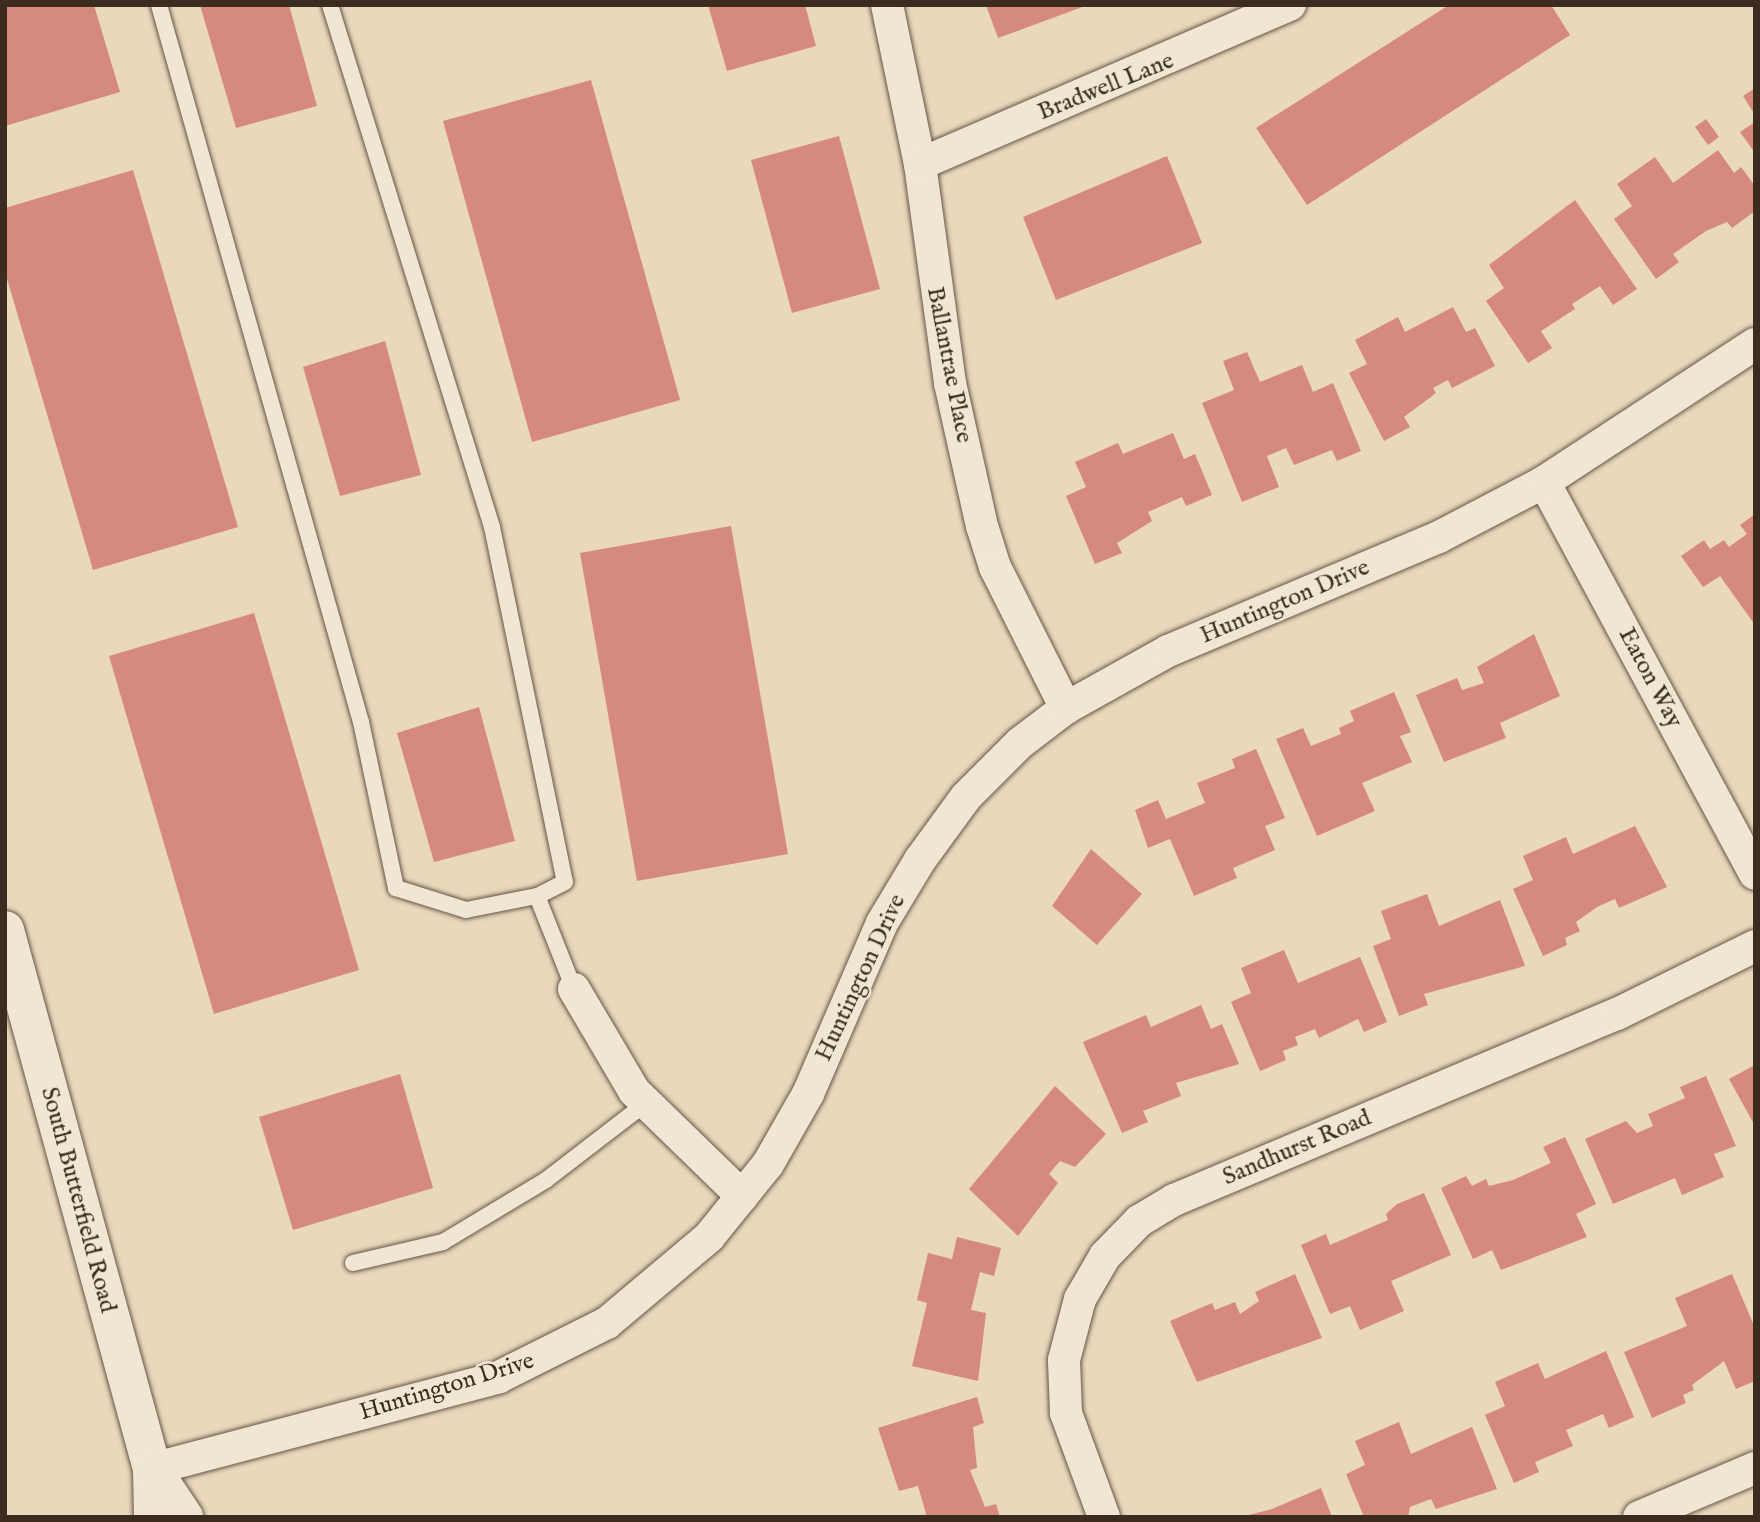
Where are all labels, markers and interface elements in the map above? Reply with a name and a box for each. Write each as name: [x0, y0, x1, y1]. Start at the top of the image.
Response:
street label: Bradwell Lane: [1034, 47, 1178, 127]
street label: Ballantrae Place: [920, 285, 978, 445]
street label: Huntington Drive: [1196, 553, 1374, 651]
street label: Eaton Way: [1612, 623, 1688, 733]
street label: Huntington Drive: [810, 890, 912, 1066]
street label: South Butterfield Road: [34, 1084, 122, 1316]
street label: Sandhurst Road: [1219, 1104, 1375, 1192]
street label: Huntington Drive: [356, 1347, 538, 1427]

